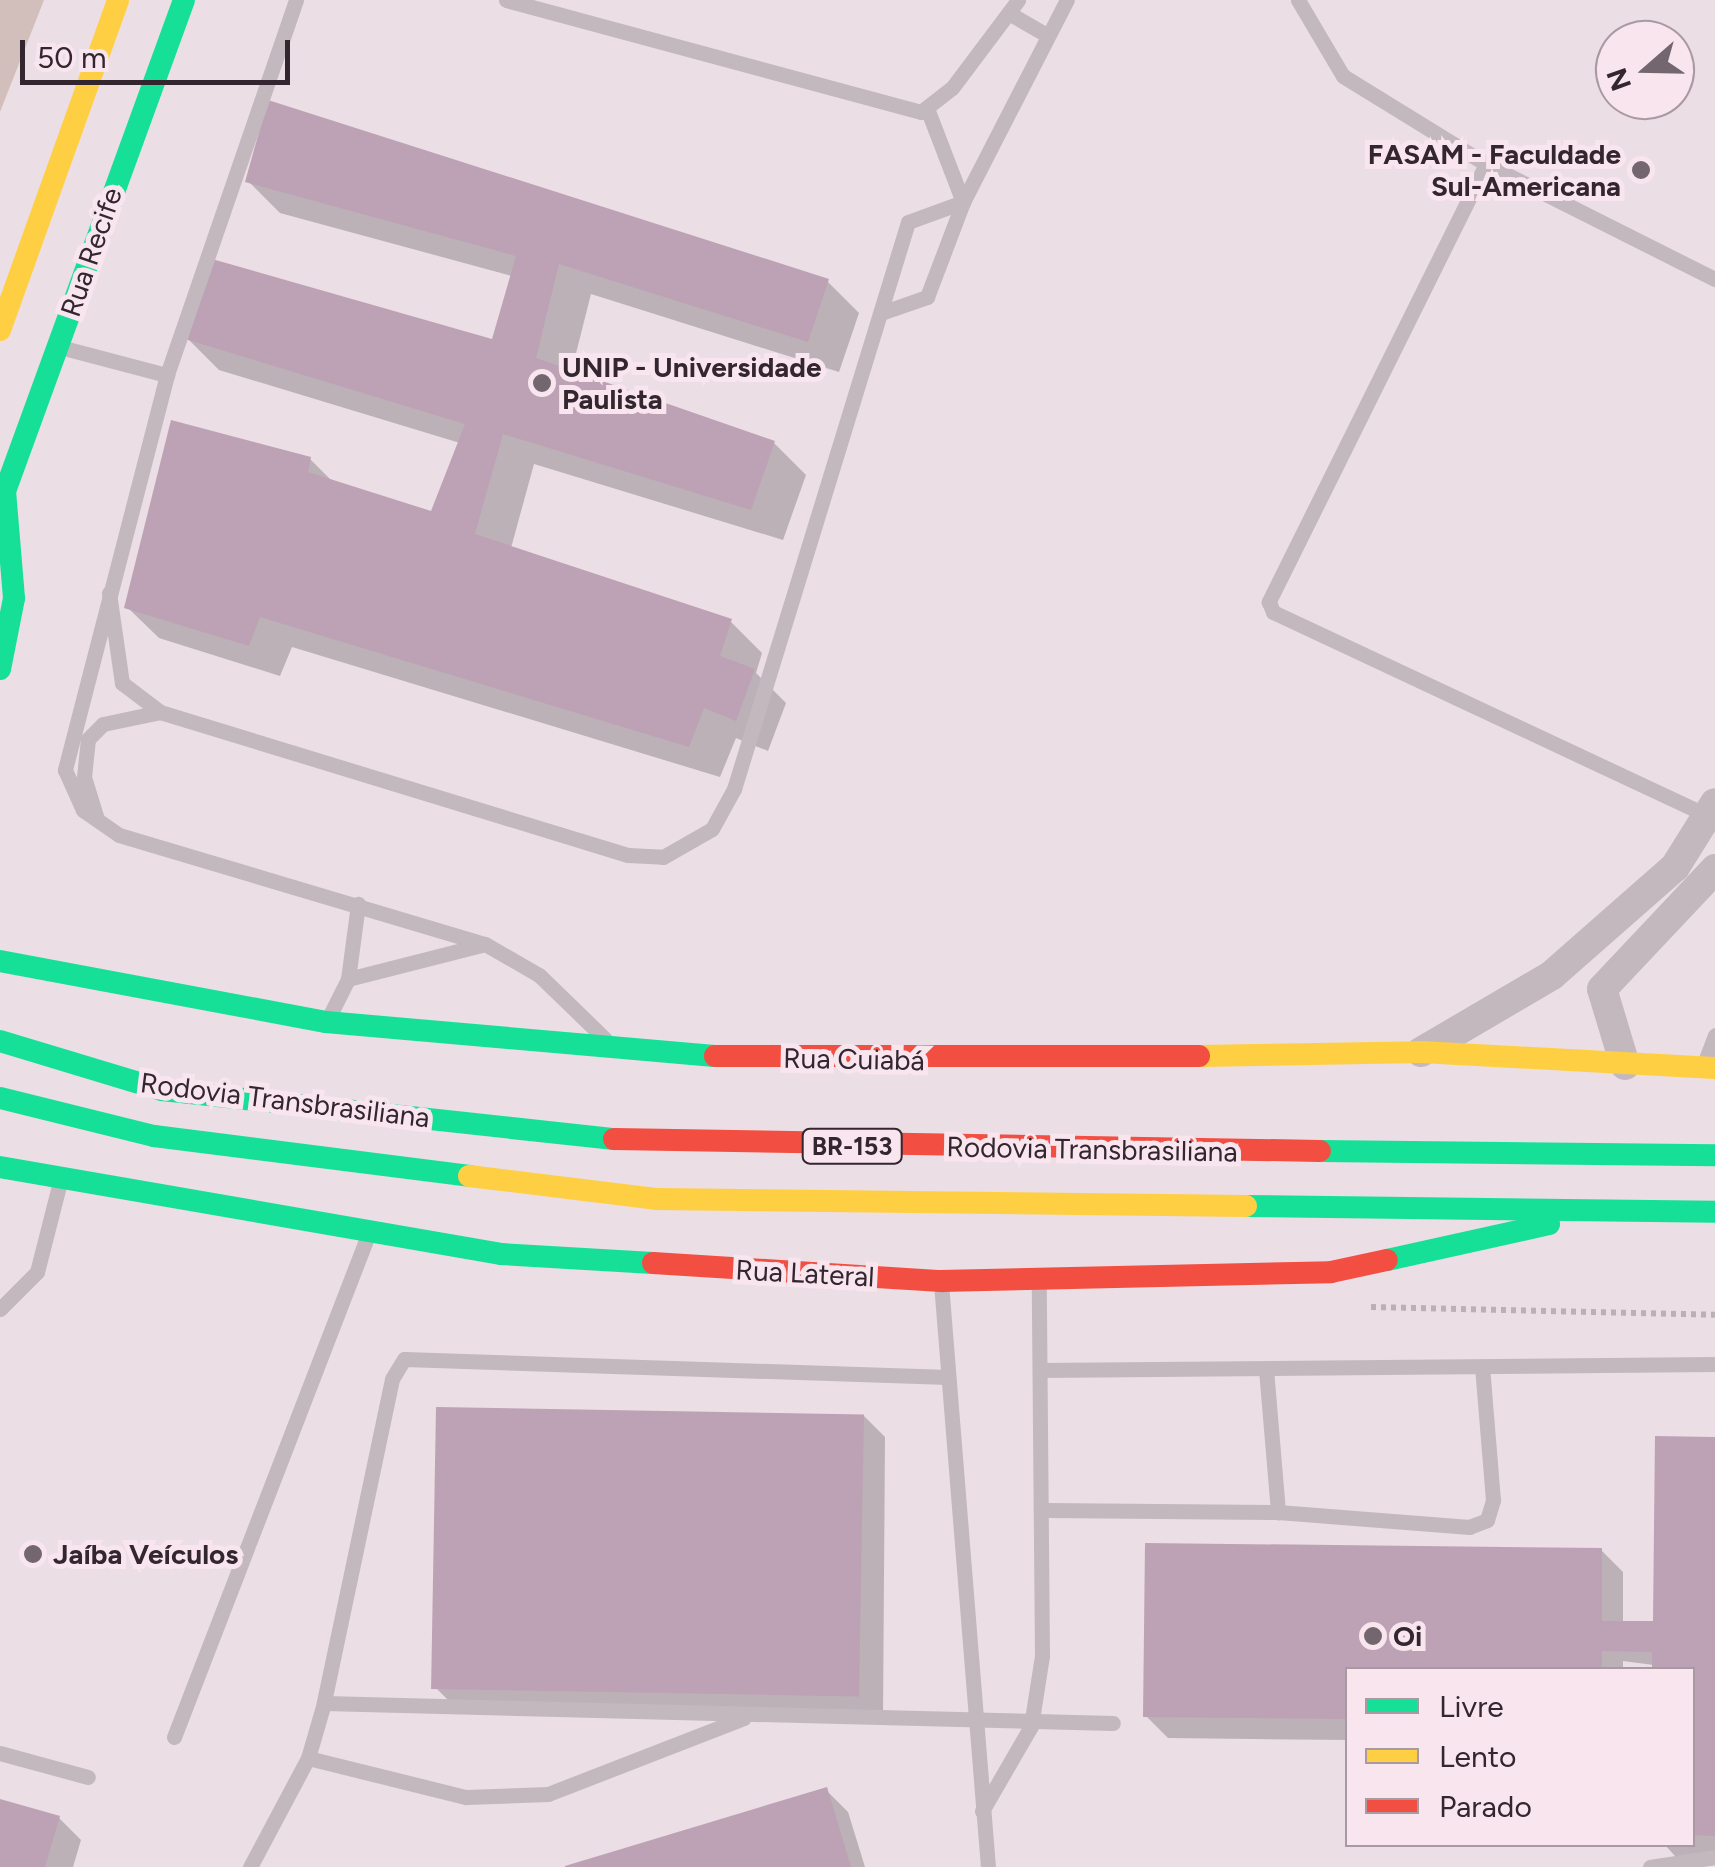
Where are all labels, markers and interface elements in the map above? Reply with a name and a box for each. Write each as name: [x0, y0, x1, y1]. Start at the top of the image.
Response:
scale bar: [25, 20, 295, 82]
north arrow: [1595, 20, 1695, 120]
text: 50 m: [37, 39, 106, 76]
text: N: [1599, 64, 1638, 96]
place label: FASAM - Faculdade Sul-Americana: [1368, 137, 1621, 203]
marker: FASAM - Faculdade Sul-Americana: [1630, 159, 1652, 181]
street label: Rua Recife: [53, 183, 129, 321]
place label: UNIP - Universidade Paulista: [562, 350, 821, 416]
marker: UNIP - Universidade Paulista: [531, 372, 553, 394]
street label: Rua Cuiabá: [783, 1041, 925, 1077]
street label: Rodovia Transbrasiliana: [138, 1066, 432, 1134]
road number: BR-153: [800, 1126, 904, 1166]
street label: Rodovia Transbrasiliana: [946, 1130, 1238, 1168]
street label: Rua Lateral: [735, 1253, 875, 1293]
place label: Jaíba Veículos: [53, 1537, 238, 1571]
marker: Jaíba Veículos: [22, 1543, 44, 1565]
place label: Oi: [1393, 1619, 1422, 1653]
marker: Oi: [1362, 1625, 1384, 1647]
legend: [1345, 1667, 1695, 1847]
text: Livre: [1439, 1688, 1504, 1725]
text: Lento: [1439, 1738, 1516, 1775]
text: Parado: [1439, 1788, 1532, 1825]

